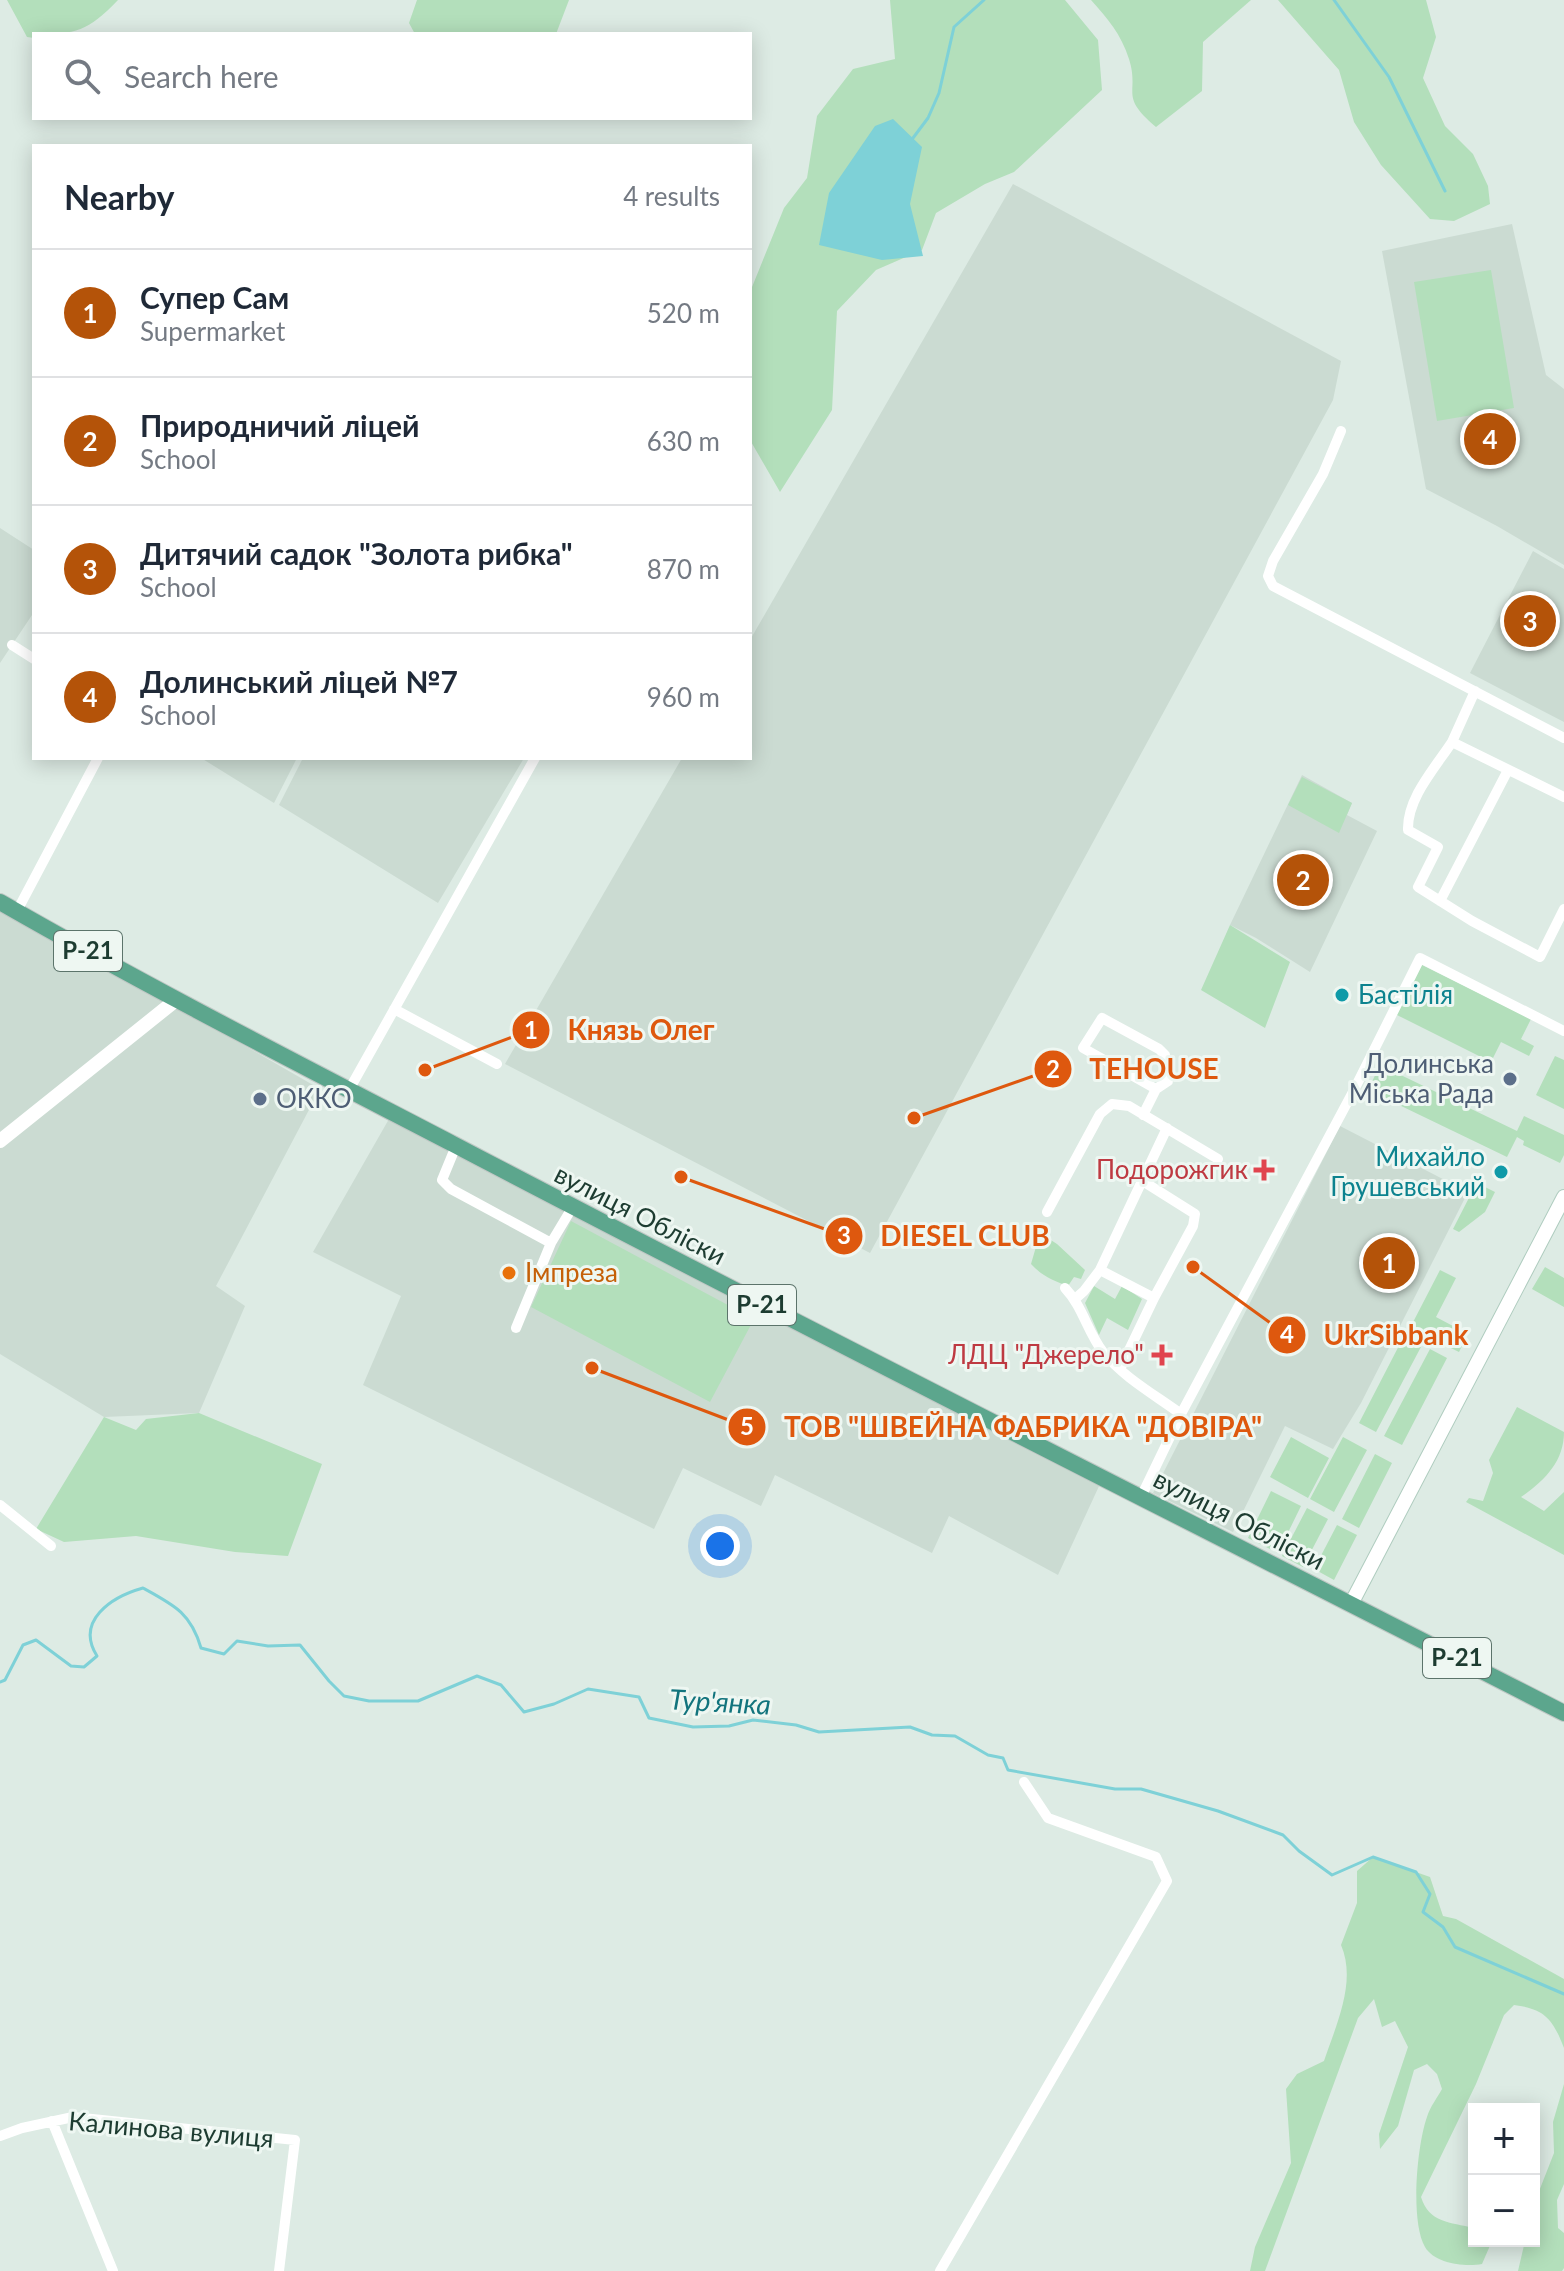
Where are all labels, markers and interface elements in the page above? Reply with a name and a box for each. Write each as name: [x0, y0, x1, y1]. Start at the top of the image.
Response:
search box: [32, 32, 752, 120]
icon: search: [60, 54, 104, 98]
text: Search here: [124, 58, 279, 94]
text: Nearby: [64, 176, 175, 217]
text: 4 results: [623, 180, 720, 212]
text: Супер Сам: [140, 279, 289, 315]
text: 1: [82, 297, 98, 329]
text: 520 m: [647, 297, 720, 329]
text: Supermarket: [140, 315, 285, 347]
text: Природничий ліцей: [140, 407, 420, 443]
pin: 4: [1464, 409, 1516, 469]
text: 2: [82, 425, 98, 457]
text: 630 m: [647, 425, 720, 457]
text: School: [140, 443, 217, 475]
text: Дитячий садок "Золота рибка": [140, 535, 573, 571]
text: 3: [82, 553, 98, 585]
text: 870 m: [647, 553, 720, 585]
text: School: [140, 571, 217, 603]
pin: 3: [1504, 591, 1556, 651]
text: Долинський ліцей №7: [140, 663, 458, 699]
text: 4: [82, 681, 98, 713]
text: 960 m: [647, 681, 720, 713]
text: School: [140, 699, 217, 731]
pin: 2: [1277, 850, 1329, 910]
road number: Р-21: [54, 931, 122, 971]
place label: Бастілія: [1358, 978, 1453, 1010]
marker: Бастілія: [1333, 986, 1351, 1004]
callout: Князь Олег: [511, 1004, 730, 1056]
text: Князь Олег: [567, 1012, 715, 1046]
text: 1: [524, 1015, 538, 1044]
callout: TEHOUSE: [1033, 1043, 1234, 1095]
place label: Долинська Міська Рада: [1349, 1047, 1494, 1109]
text: TEHOUSE: [1089, 1051, 1219, 1085]
text: 2: [1046, 1054, 1060, 1083]
marker: Долинська Міська Рада: [1501, 1070, 1519, 1088]
place label: ОККО: [276, 1082, 352, 1114]
marker: ОККО: [251, 1090, 269, 1108]
place label: Михайло Грушевський: [1330, 1140, 1485, 1202]
place label: Подорожгик: [1096, 1153, 1249, 1185]
street label: вулиця Обліски: [549, 1157, 731, 1271]
marker: Подорожгик: [1255, 1161, 1273, 1179]
marker: Михайло Грушевський: [1492, 1163, 1510, 1181]
callout: DIESEL CLUB: [824, 1210, 1066, 1262]
text: DIESEL CLUB: [880, 1218, 1050, 1252]
text: 3: [837, 1220, 851, 1249]
pin: 1: [1363, 1233, 1415, 1293]
place label: Імпреза: [525, 1256, 618, 1288]
marker: Імпреза: [500, 1264, 518, 1282]
road number: Р-21: [728, 1285, 796, 1325]
callout: UkrSibbank: [1267, 1309, 1484, 1361]
text: UkrSibbank: [1323, 1317, 1469, 1351]
text: 4: [1280, 1319, 1294, 1348]
place label: ЛДЦ "Джерело": [947, 1338, 1144, 1370]
marker: ЛДЦ "Джерело": [1151, 1344, 1173, 1366]
callout: ТОВ "ШВЕЙНА ФАБРИКА "ДОВІРА": [727, 1401, 1278, 1453]
text: ТОВ "ШВЕЙНА ФАБРИКА "ДОВІРА": [784, 1409, 1262, 1443]
text: 5: [740, 1411, 754, 1440]
street label: вулиця Обліски: [1148, 1462, 1330, 1576]
your location: [700, 1526, 740, 1566]
road number: Р-21: [1423, 1638, 1491, 1678]
water label: Тур'янка: [668, 1681, 772, 1721]
map controls: [1468, 2103, 1540, 2247]
button: +: [1468, 2103, 1540, 2175]
street label: Калинова вулиця: [67, 2104, 275, 2154]
button: −: [1468, 2175, 1540, 2247]

